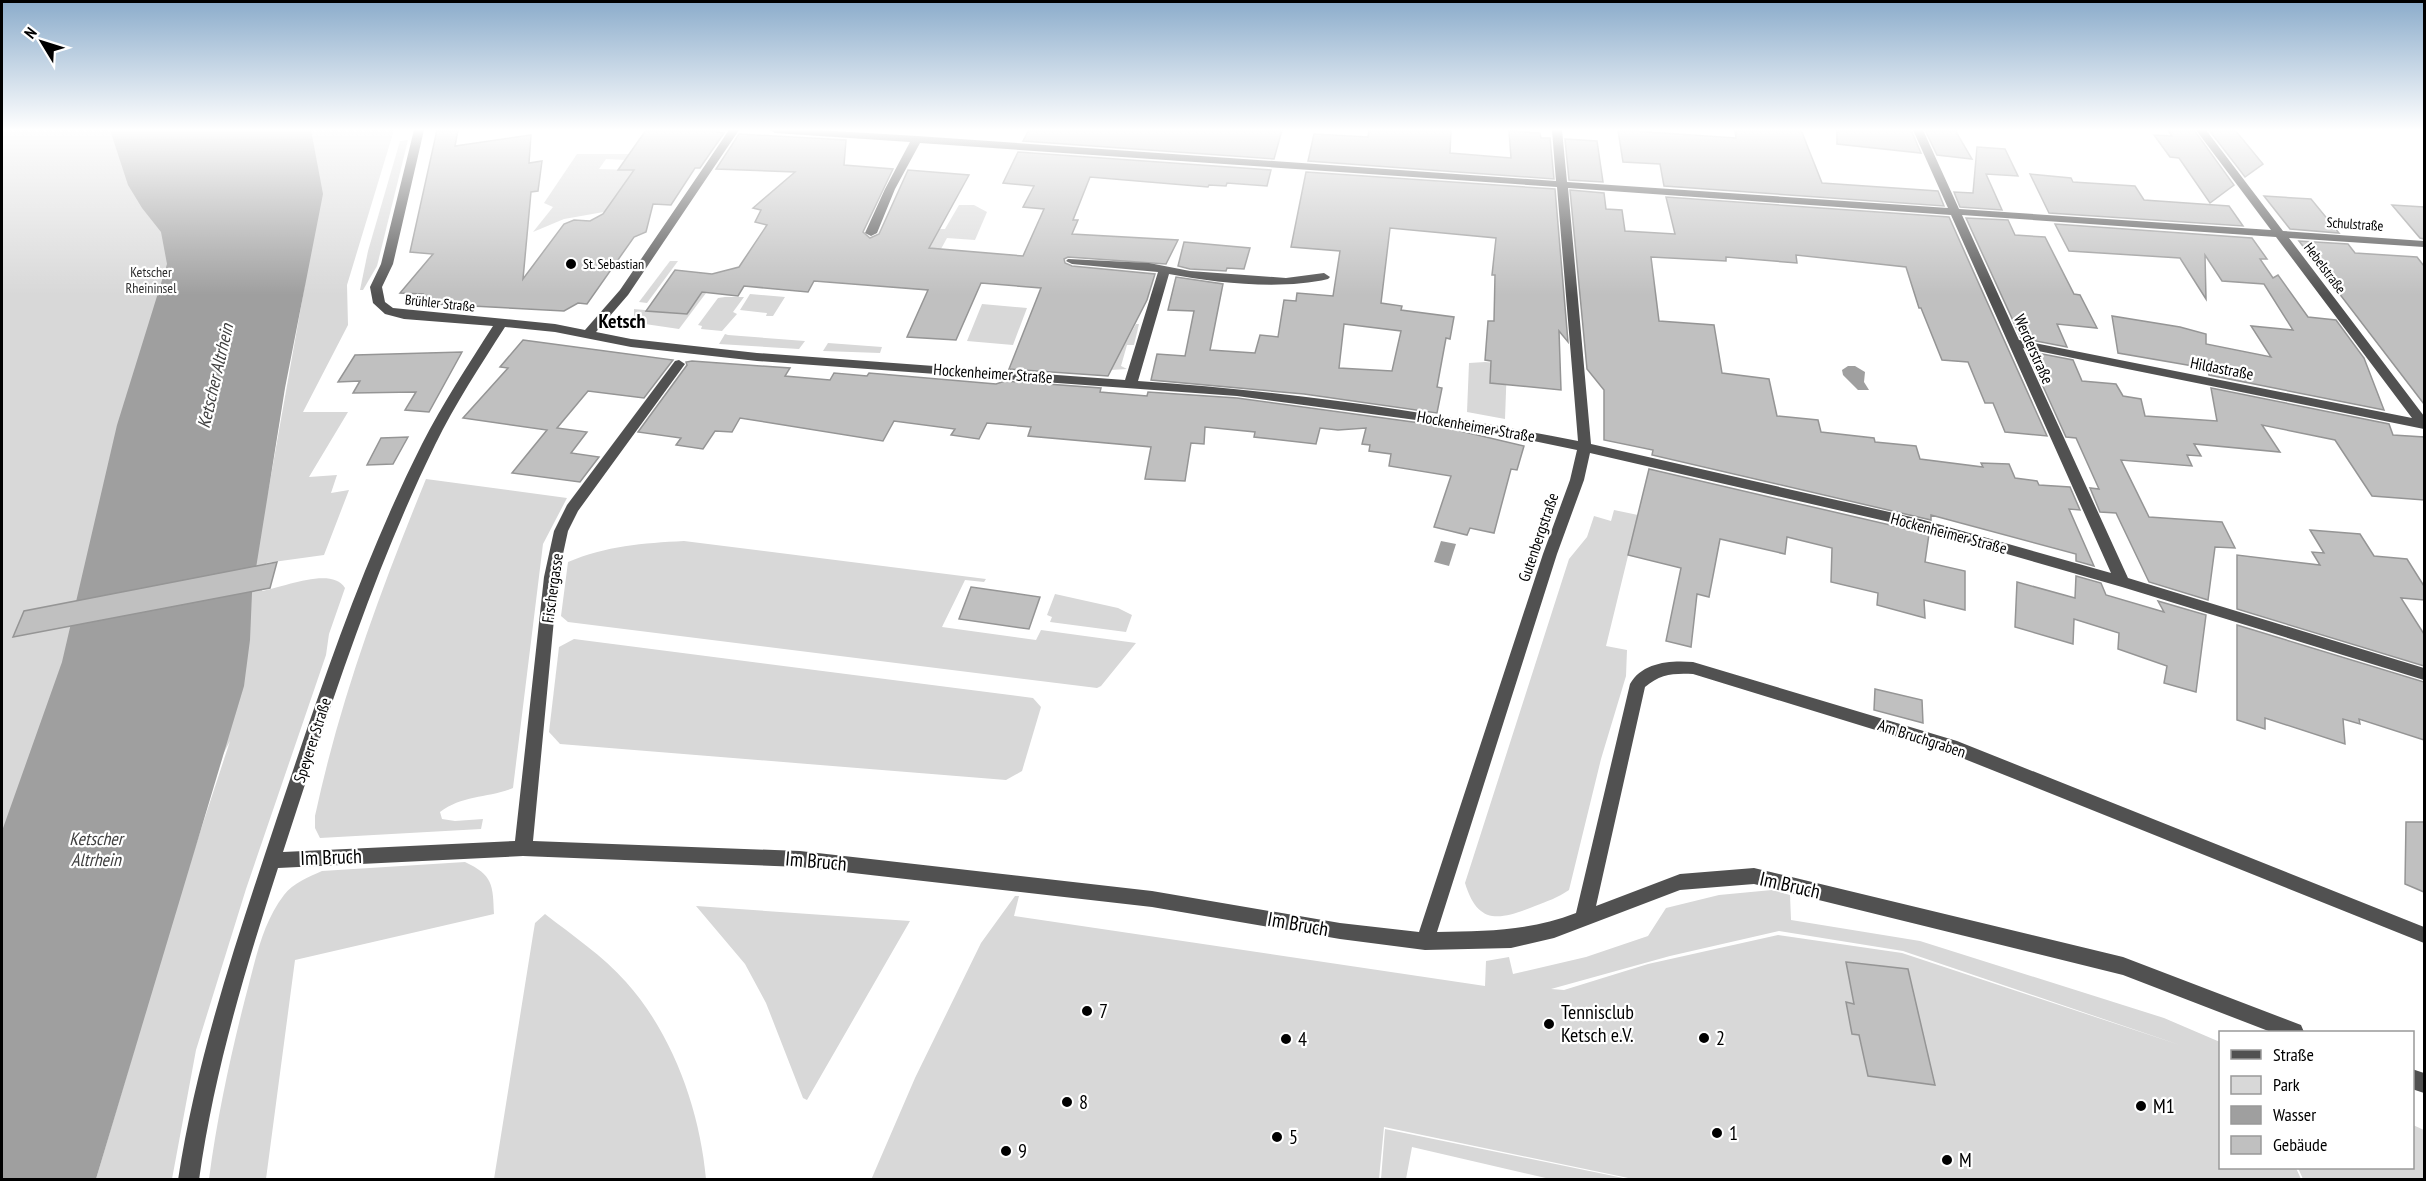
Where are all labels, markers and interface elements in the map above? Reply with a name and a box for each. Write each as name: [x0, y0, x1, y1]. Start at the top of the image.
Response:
north arrow: [12, 12, 72, 72]
text: N: [20, 23, 41, 42]
street label: Schulstraße: [2326, 213, 2384, 235]
street label: Hebelstraße: [2300, 239, 2350, 297]
place label: St. Sebastian: [583, 255, 644, 273]
marker: St. Sebastian: [564, 257, 578, 271]
park label: Ketscher Rheininsel: [126, 263, 177, 297]
street label: Brühler Straße: [404, 290, 476, 316]
district label: Ketsch: [599, 308, 645, 334]
street label: Werderstraße: [2010, 311, 2058, 387]
water label: Ketscher Altrhein: [192, 321, 238, 430]
street label: Hildastraße: [2189, 352, 2255, 384]
street label: Hockenheimer Straße: [933, 359, 1053, 387]
street label: Hockenheimer Straße: [1416, 406, 1536, 446]
street label: Gutenbergstraße: [1513, 490, 1563, 584]
street label: Hockenheimer Straße: [1889, 508, 2009, 558]
street label: Fischergasse: [537, 552, 567, 624]
street label: Speyerer Straße: [289, 695, 335, 785]
street label: Am Bruchgraben: [1876, 714, 1968, 762]
water label: Ketscher Altrhein: [69, 827, 126, 871]
street label: Im Bruch: [300, 843, 362, 871]
street label: Im Bruch: [784, 845, 848, 877]
street label: Im Bruch: [1757, 865, 1823, 905]
street label: Im Bruch: [1265, 906, 1331, 942]
place label: 7: [1099, 998, 1108, 1024]
place label: Tennisclub Ketsch e.V.: [1561, 999, 1634, 1048]
marker: 7: [1080, 1004, 1094, 1018]
marker: Tennisclub Ketsch e.V.: [1542, 1017, 1556, 1031]
place label: 2: [1716, 1025, 1725, 1051]
place label: 4: [1298, 1026, 1307, 1052]
marker: 2: [1697, 1031, 1711, 1045]
legend: [2219, 1031, 2414, 1169]
marker: 4: [1279, 1032, 1293, 1046]
text: Straße: [2273, 1043, 2314, 1066]
text: Park: [2273, 1073, 2300, 1096]
place label: 8: [1079, 1089, 1088, 1115]
place label: M1: [2153, 1093, 2175, 1119]
marker: 8: [1060, 1095, 1074, 1109]
marker: M1: [2134, 1099, 2148, 1113]
text: Wasser: [2273, 1103, 2316, 1126]
place label: 1: [1729, 1120, 1738, 1146]
place label: 5: [1289, 1124, 1298, 1150]
marker: 1: [1710, 1126, 1724, 1140]
marker: 5: [1270, 1130, 1284, 1144]
text: Gebäude: [2273, 1133, 2327, 1156]
place label: 9: [1018, 1138, 1027, 1164]
marker: 9: [999, 1144, 1013, 1158]
place label: M: [1959, 1147, 1972, 1173]
marker: M: [1940, 1153, 1954, 1167]

